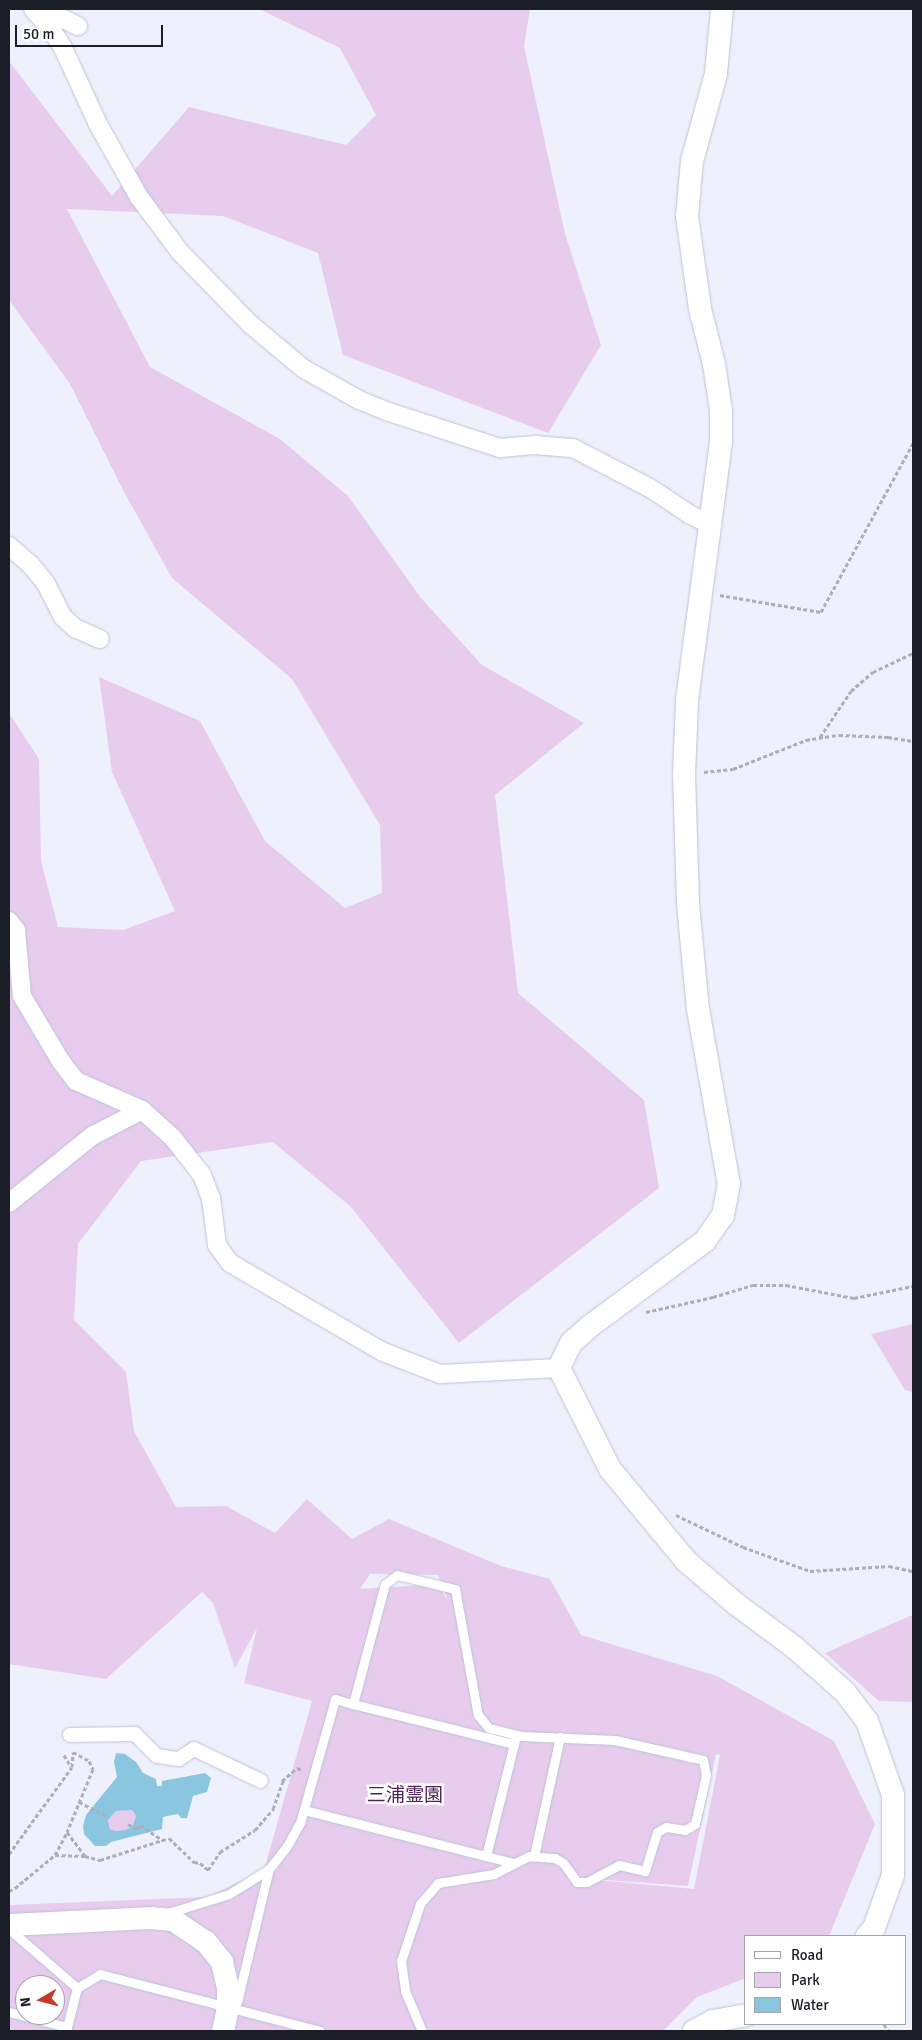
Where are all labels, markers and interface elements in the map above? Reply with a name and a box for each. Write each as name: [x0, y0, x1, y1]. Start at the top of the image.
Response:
scale bar: [18, 15, 165, 47]
text: 50 m: [23, 25, 54, 43]
park label: 三浦霊園: [367, 1785, 443, 1807]
legend: [744, 1935, 907, 2025]
text: Road: [791, 1946, 823, 1964]
text: Park: [791, 1971, 820, 1989]
north arrow: [15, 1975, 65, 2025]
text: N: [17, 1996, 35, 2008]
text: Water: [791, 1996, 829, 2014]

